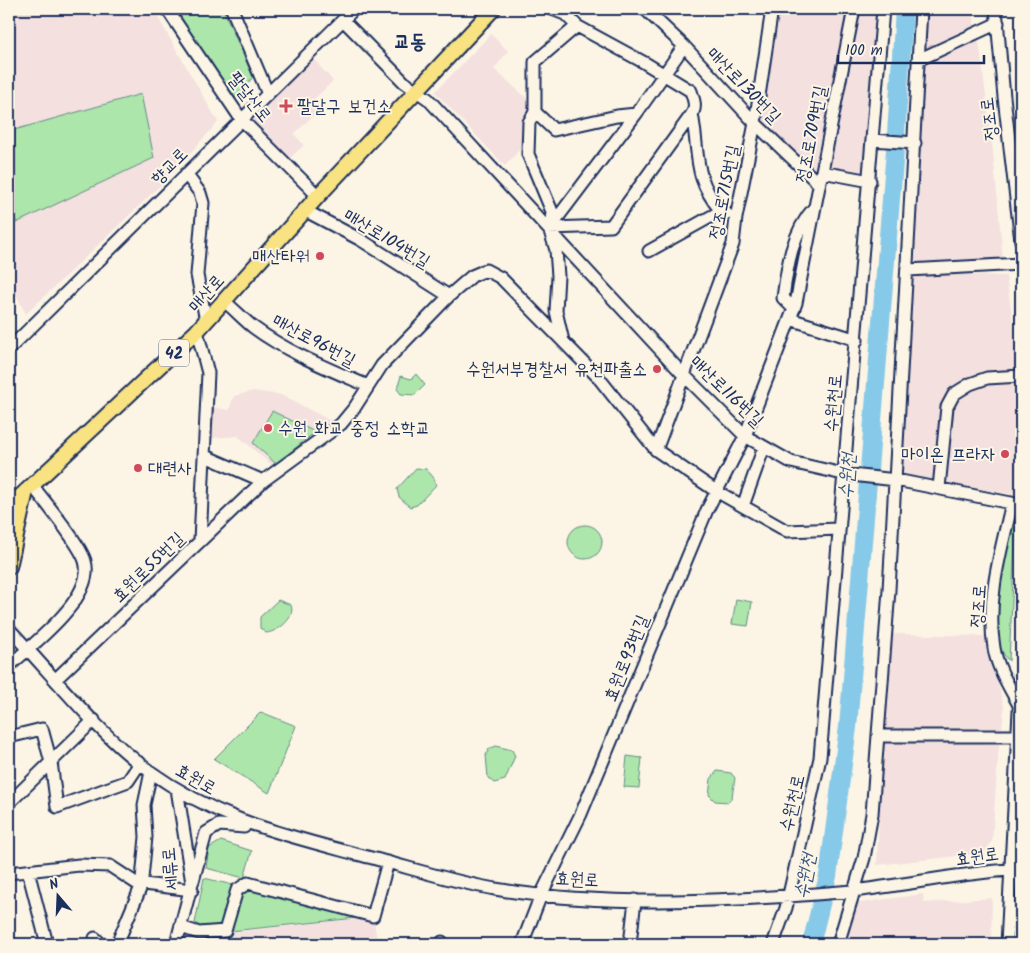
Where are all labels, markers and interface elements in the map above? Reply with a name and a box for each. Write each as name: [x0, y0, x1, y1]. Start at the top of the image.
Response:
district label: 교동: [394, 27, 426, 59]
scale bar: [838, 32, 984, 64]
text: 100 m: [845, 39, 883, 63]
street label: 매산로130번길: [699, 41, 788, 131]
street label: 팔달산로: [220, 66, 278, 130]
street label: 정조로709번길: [789, 83, 836, 185]
place label: 팔달구 보건소: [297, 93, 391, 122]
street label: 정조로: [973, 95, 1008, 142]
marker: 팔달구 보건소: [279, 99, 293, 113]
street label: 향교로: [144, 141, 196, 193]
street label: 정조로715번길: [702, 142, 749, 242]
street label: 매산로104번길: [337, 202, 436, 277]
place label: 매산타워: [252, 243, 310, 272]
marker: 매산타워: [314, 250, 326, 262]
street label: 매산로: [182, 268, 232, 320]
street label: 매산로96번길: [266, 307, 361, 376]
road number: 42: [159, 339, 189, 366]
street label: 매산로116번길: [682, 349, 770, 435]
place label: 수원서부경찰서 유천파출소: [466, 356, 647, 385]
marker: 수원서부경찰서 유천파출소: [651, 363, 663, 375]
street label: 수원천로: [818, 373, 851, 433]
place label: 수원 화교 중정 소학교: [278, 415, 430, 444]
marker: 수원 화교 중정 소학교: [262, 422, 274, 434]
place label: 마이온 프라자: [901, 441, 996, 470]
marker: 마이온 프라자: [999, 448, 1011, 460]
water label: 수원천: [831, 451, 865, 500]
place label: 대련사: [148, 455, 192, 484]
marker: 대련사: [132, 462, 144, 474]
street label: 효원로55번길: [106, 525, 192, 610]
street label: 정조로: [964, 583, 995, 629]
street label: 효원로93번길: [597, 610, 658, 706]
street label: 효원로: [169, 757, 221, 804]
street label: 수원천로: [773, 772, 814, 835]
street label: 효원로: [954, 840, 1001, 875]
street label: 세류로: [155, 846, 188, 892]
water label: 수원천: [787, 849, 825, 902]
street label: 효원로: [554, 865, 599, 896]
north arrow: [32, 870, 82, 920]
text: N: [46, 873, 62, 896]

